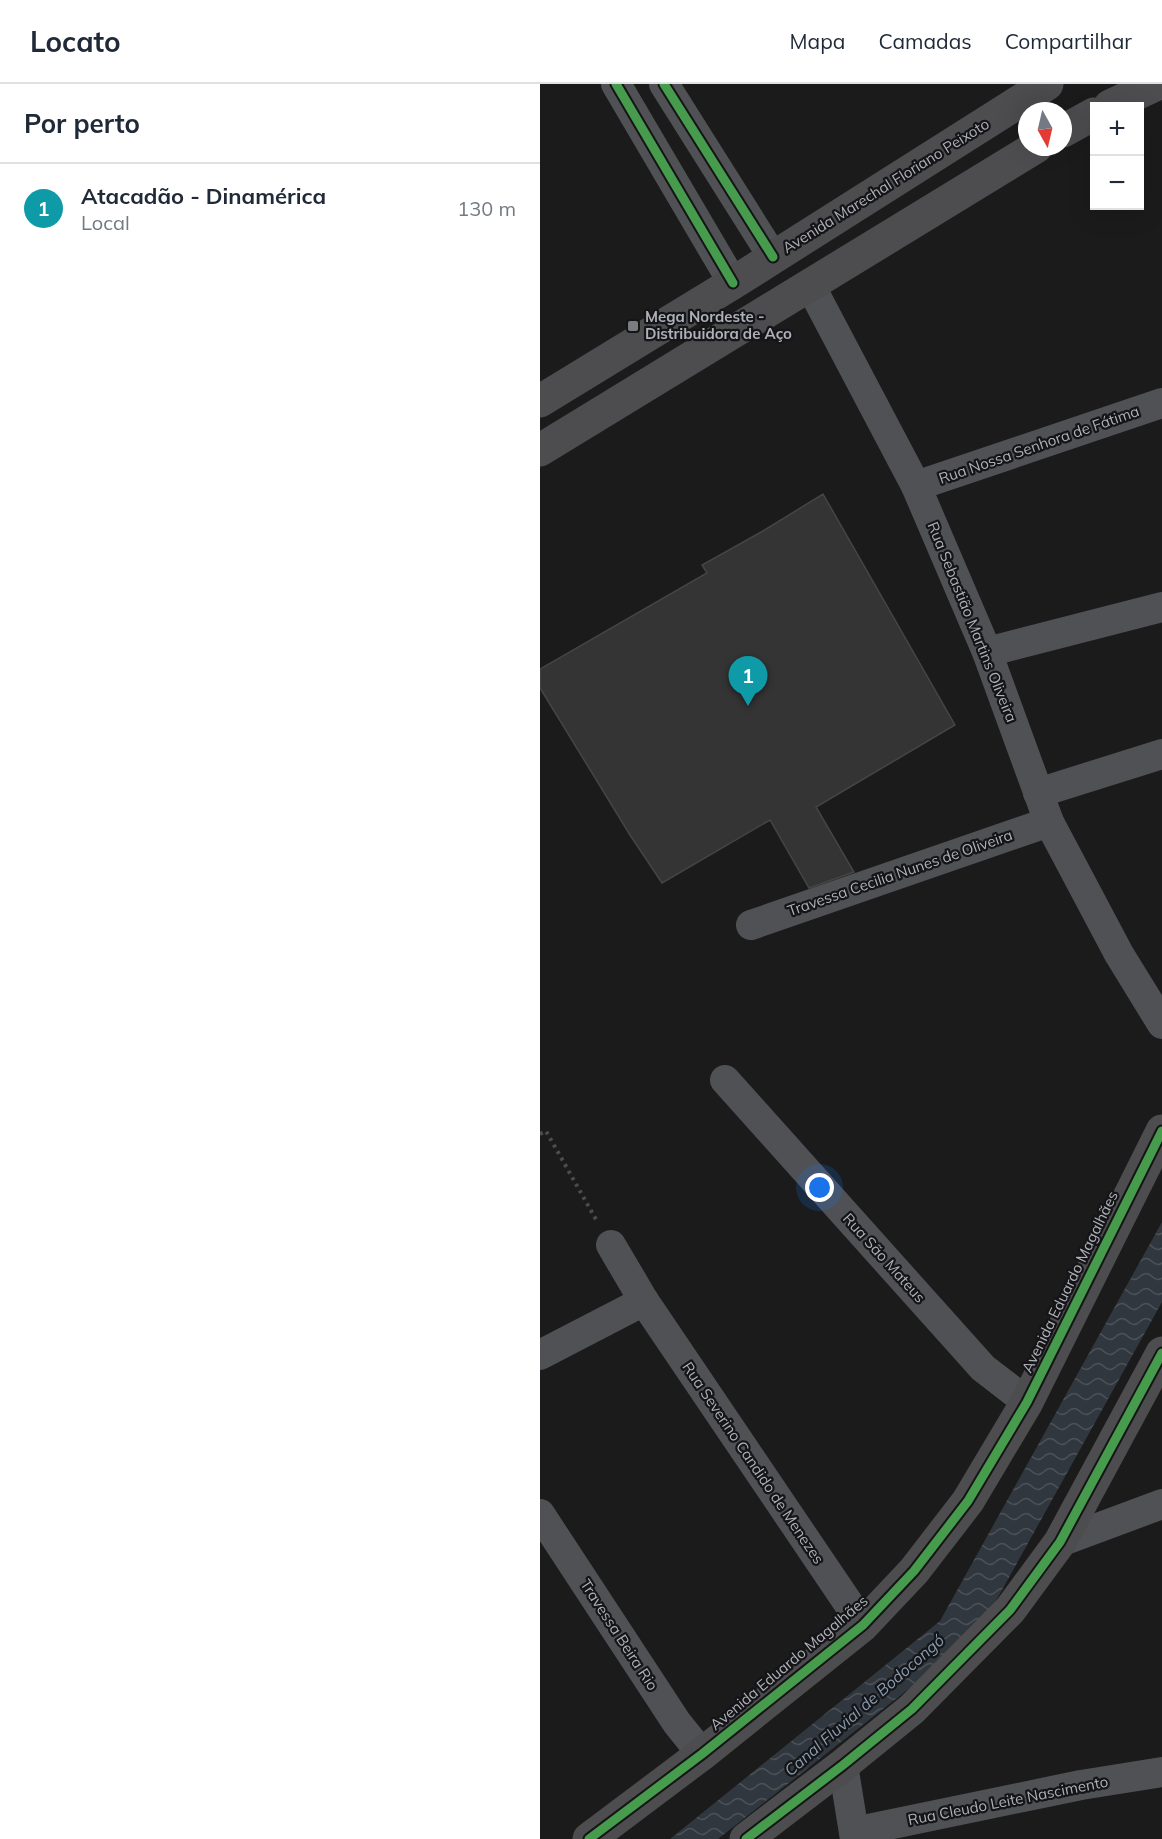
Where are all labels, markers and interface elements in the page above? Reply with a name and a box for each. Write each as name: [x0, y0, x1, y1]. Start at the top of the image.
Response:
text: Locato: [30, 24, 121, 59]
text: Mapa: [790, 28, 845, 54]
text: Camadas: [878, 28, 972, 54]
text: Compartilhar: [1005, 28, 1132, 54]
north arrow: [1018, 102, 1072, 156]
map controls: [1090, 102, 1144, 210]
button: +: [1090, 102, 1144, 156]
text: Por perto: [24, 107, 140, 140]
street label: Avenida Marechal Floriano Peixoto: [779, 114, 993, 257]
button: −: [1090, 156, 1144, 210]
text: Atacadão - Dinamérica: [81, 182, 326, 210]
text: 1: [38, 196, 50, 221]
text: 130 m: [457, 196, 516, 221]
text: Local: [81, 210, 130, 235]
place label: Mega Nordeste - Distribuidora de Aço: [645, 307, 792, 343]
marker: Mega Nordeste - Distribuidora de Aço: [626, 319, 640, 333]
street label: Rua Nossa Senhora de Fátima: [936, 401, 1142, 488]
street label: Rua Sebastião Martins Oliveira: [923, 519, 1021, 725]
pin: 1: [728, 656, 768, 706]
street label: Travessa Cecilia Nunes de Oliveira: [785, 825, 1015, 920]
your location: [805, 1173, 834, 1202]
street label: Avenida Eduardo Magalhães: [1017, 1188, 1122, 1376]
street label: Rua São Mateus: [839, 1209, 930, 1306]
street label: Rua Severino Candido de Menezes: [678, 1358, 828, 1567]
street label: Travessa Beira Rio: [576, 1576, 662, 1694]
street label: Avenida Eduardo Magalhães: [706, 1591, 871, 1734]
water label: Canal Fluvial de Bodocongó: [780, 1630, 948, 1780]
street label: Rua Cleudo Leite Nascimento: [906, 1772, 1110, 1829]

